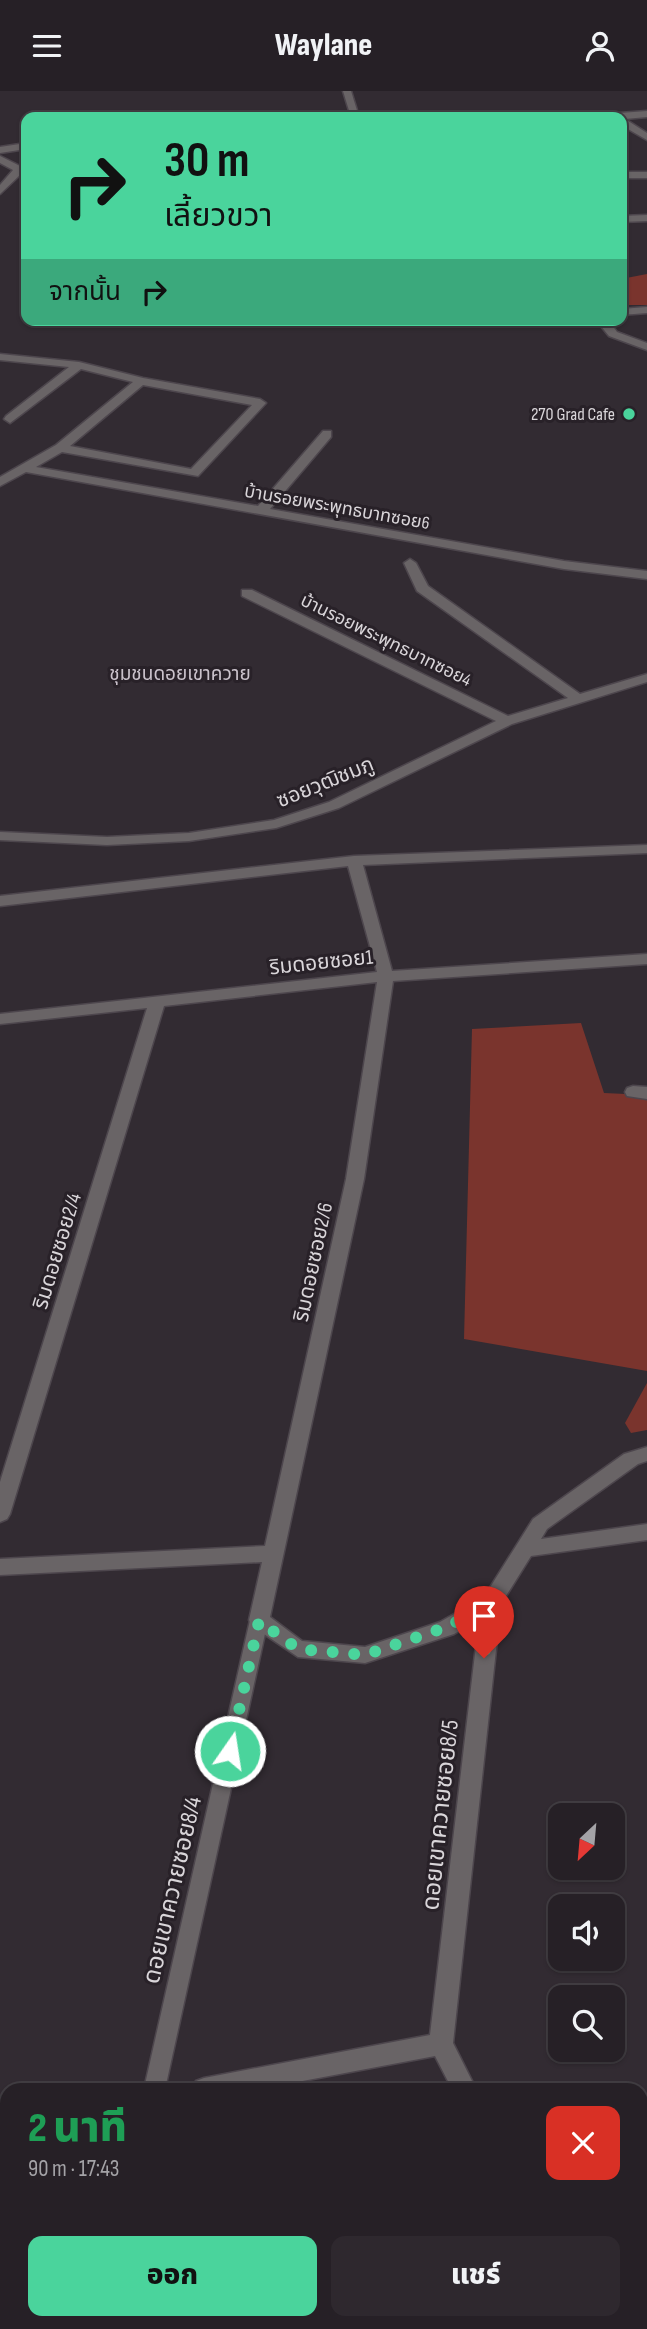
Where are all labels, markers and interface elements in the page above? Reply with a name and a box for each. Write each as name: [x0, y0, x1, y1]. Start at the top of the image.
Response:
text: Waylane: [275, 26, 372, 65]
icon: menu: [28, 27, 66, 65]
icon: person: [581, 27, 619, 65]
text: 30 m: [164, 132, 249, 191]
icon: right: [49, 140, 140, 231]
text: เลี้ยวขวา: [164, 197, 272, 236]
icon: right: [135, 273, 173, 311]
text: จากนั้น: [49, 277, 121, 308]
place label: 270 Grad Cafe: [531, 404, 615, 425]
marker: 270 Grad Cafe: [621, 406, 637, 422]
street label: บ้านรอยพระพุทธบาทซอย6: [243, 481, 431, 534]
street label: บ้านรอยพระพุทธบาทซอย4: [297, 590, 475, 691]
district label: ชุมชนดอยเขาควาย: [109, 663, 251, 686]
street label: ซอยวุฒิชมภู: [273, 752, 377, 813]
street label: ริมดอยซอย1: [268, 945, 375, 980]
street label: ริมดอยซอย2/4: [28, 1190, 87, 1312]
street label: ริมดอยซอย2/6: [289, 1200, 338, 1324]
pin: [454, 1586, 514, 1658]
icon: arrive: [465, 1597, 503, 1635]
position arrow: [193, 1714, 267, 1788]
street label: ดอยเขาควายซอย8/5: [416, 1718, 465, 1912]
street label: ดอยเขาควายซอย8/4: [137, 1794, 208, 1986]
north arrow: [548, 1803, 625, 1879]
map controls: [548, 1803, 625, 2062]
button: sound: [548, 1894, 625, 1971]
button: search: [548, 1985, 625, 2062]
text: 2 นาที: [28, 2103, 127, 2154]
button: close: [546, 2106, 620, 2180]
text: 90 m · 17:43: [28, 2155, 120, 2183]
button: ออก: [28, 2236, 317, 2316]
button: แชร์: [331, 2236, 620, 2316]

